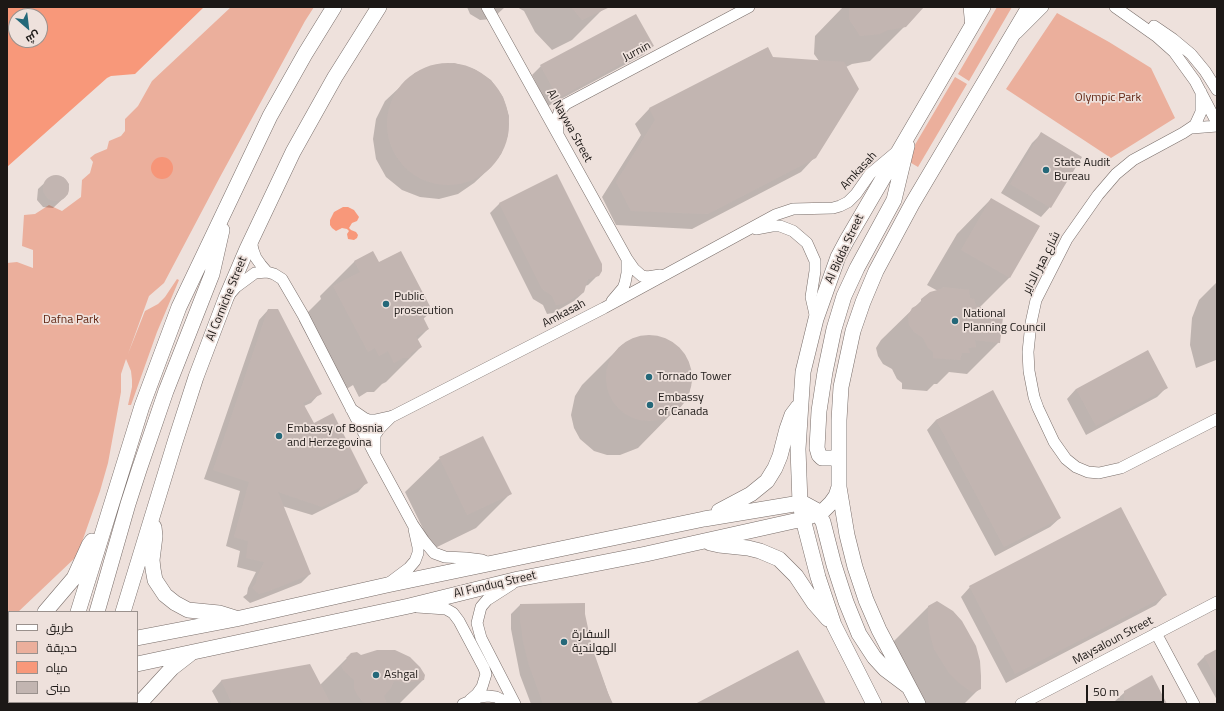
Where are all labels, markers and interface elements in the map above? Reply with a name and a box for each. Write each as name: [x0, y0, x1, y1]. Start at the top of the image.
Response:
north arrow: [8, 8, 48, 48]
text: ش: [23, 27, 43, 48]
street label: Jurnin: [621, 39, 653, 65]
street label: Al Naywa Street: [543, 87, 595, 165]
park label: Olympic Park: [1075, 91, 1141, 105]
street label: Amkasah: [838, 149, 880, 193]
place label: State Audit Bureau: [1054, 156, 1110, 184]
marker: State Audit Bureau: [1041, 165, 1051, 175]
street label: Al Bidda Street: [823, 212, 867, 286]
street label: شارع هير الداير: [1020, 229, 1064, 297]
street label: Al Corniche Street: [203, 255, 251, 343]
place label: Public prosecution: [394, 290, 454, 318]
street label: Amkasah: [540, 297, 588, 331]
marker: Public prosecution: [381, 299, 391, 309]
place label: National Planning Council: [963, 307, 1046, 335]
park label: Dafna Park: [43, 313, 99, 327]
marker: National Planning Council: [950, 316, 960, 326]
place label: Tornado Tower: [657, 370, 731, 384]
marker: Tornado Tower: [644, 372, 654, 382]
place label: Embassy of Canada: [658, 391, 708, 419]
marker: Embassy of Canada: [645, 400, 655, 410]
place label: Embassy of Bosnia and Herzegovina: [287, 422, 383, 450]
marker: Embassy of Bosnia and Herzegovina: [274, 431, 284, 441]
street label: Al Funduq Street: [452, 569, 538, 601]
legend: [8, 611, 138, 703]
street label: Maysaloun Street: [1070, 614, 1156, 668]
text: طريق: [46, 618, 73, 637]
place label: السفارة الهولندية: [572, 628, 617, 656]
marker: السفارة الهولندية: [559, 637, 569, 647]
text: حديقة: [46, 638, 77, 657]
text: مياه: [46, 658, 68, 677]
place label: Ashgal: [384, 668, 418, 682]
marker: Ashgal: [371, 670, 381, 680]
scale bar: [1088, 677, 1166, 703]
text: مبنى: [46, 678, 71, 697]
text: 50 m: [1093, 682, 1119, 701]

